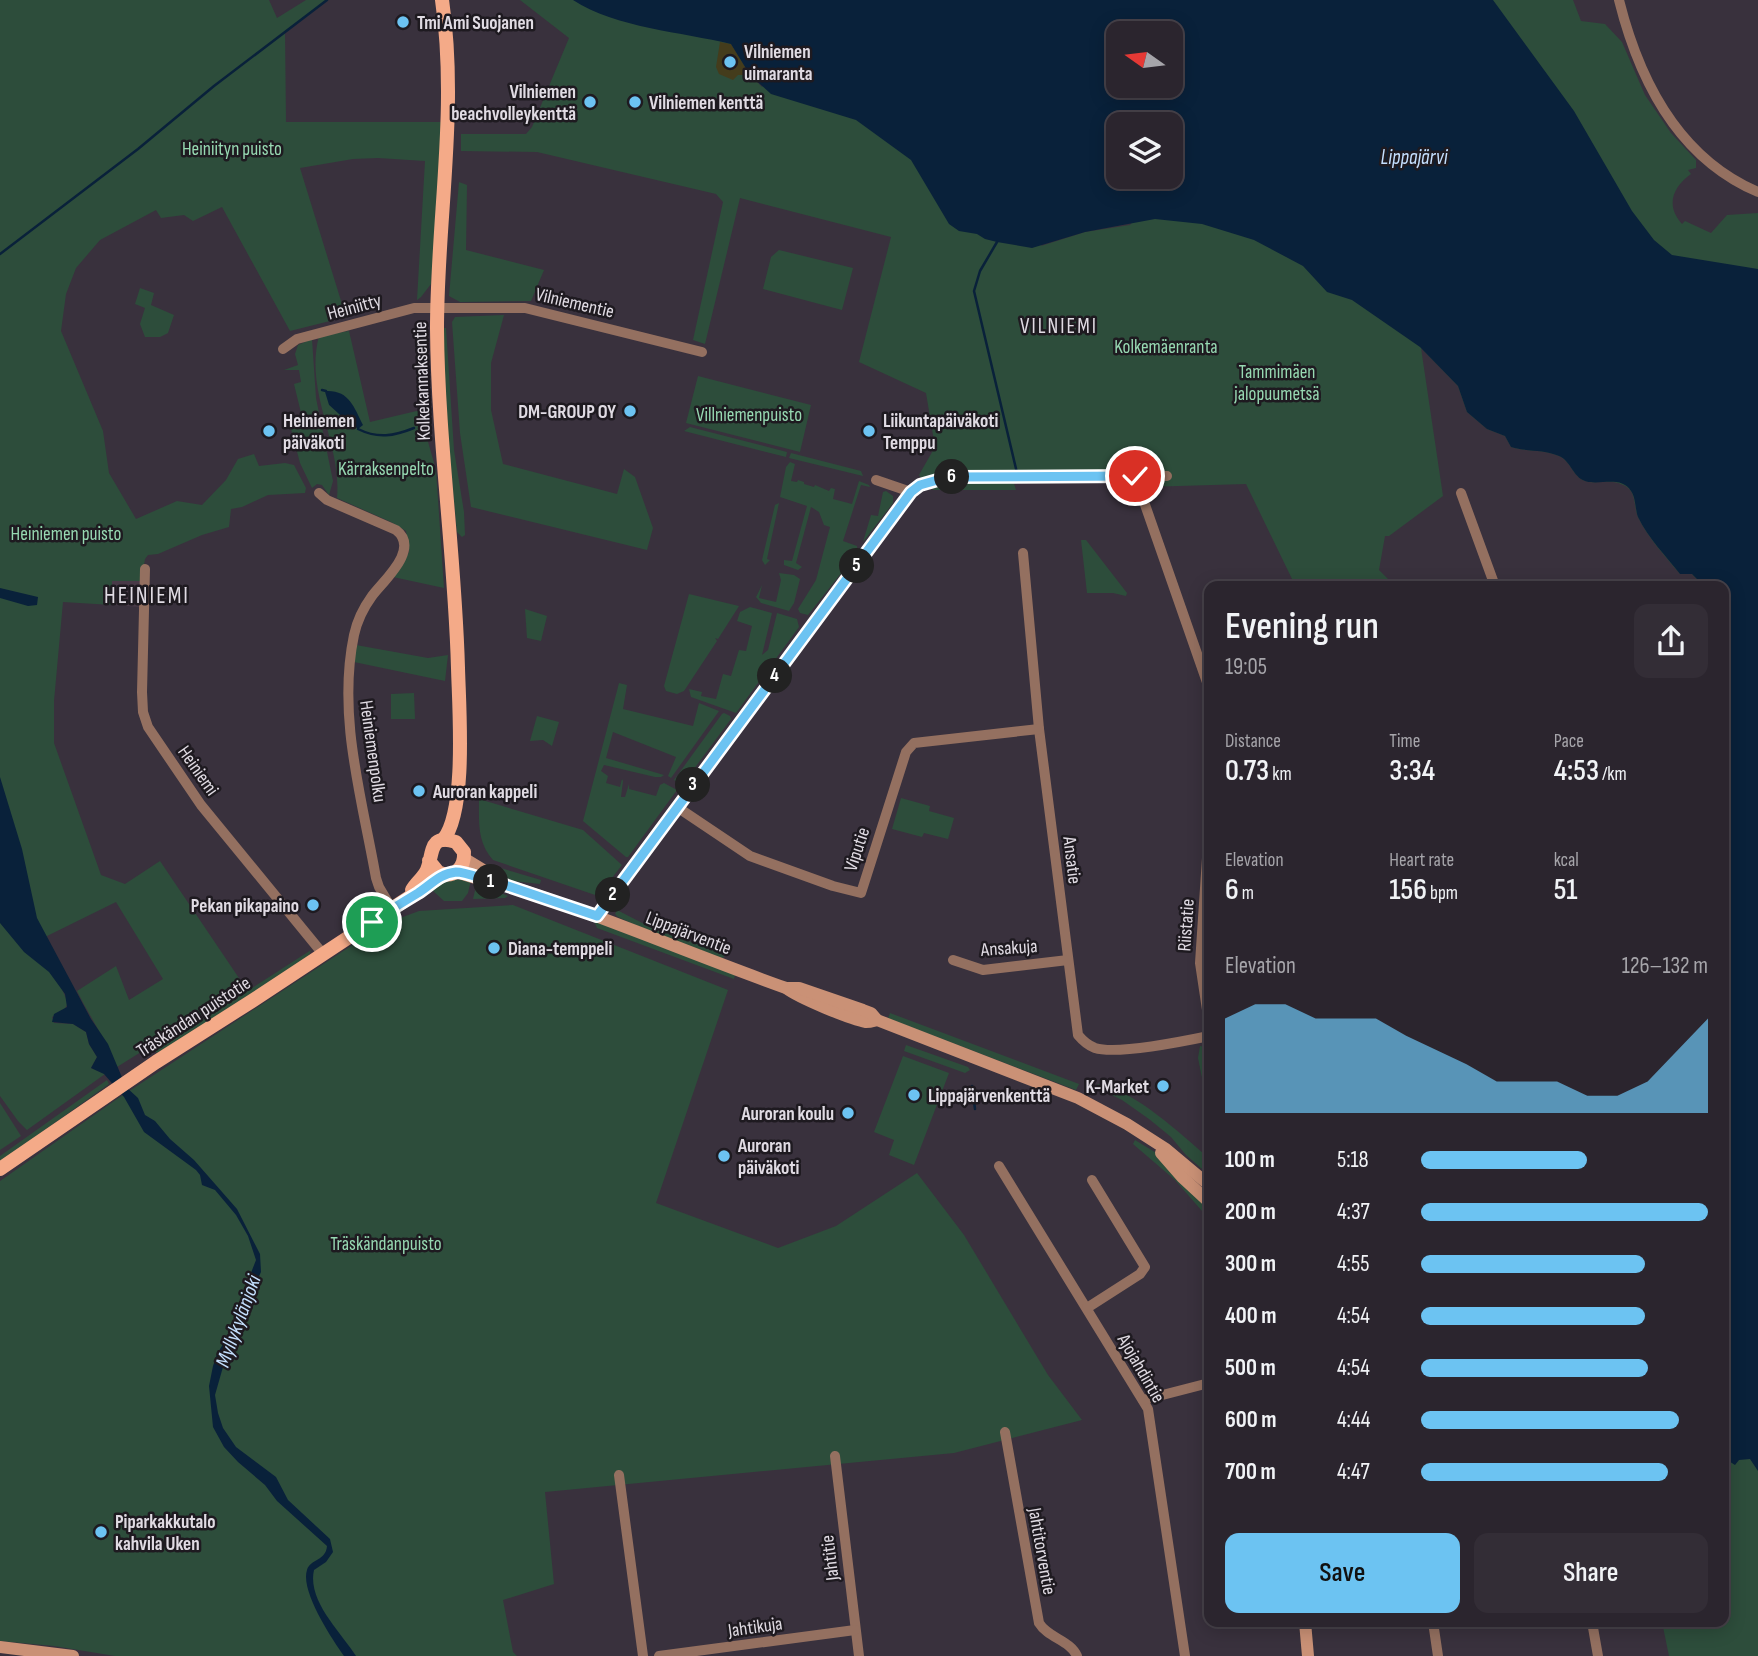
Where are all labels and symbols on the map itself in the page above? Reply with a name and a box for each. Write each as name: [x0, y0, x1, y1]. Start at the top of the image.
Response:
place label: Tmi Ami Suojanen: [417, 12, 534, 35]
marker: Tmi Ami Suojanen: [395, 14, 411, 30]
north arrow: [1106, 21, 1183, 98]
place label: Vilniemen uimaranta: [744, 41, 813, 86]
marker: Vilniemen uimaranta: [722, 54, 738, 70]
place label: Vilniemen beachvolleykenttä: [451, 81, 576, 126]
place label: Vilniemen kenttä: [649, 92, 763, 115]
marker: Vilniemen beachvolleykenttä: [582, 94, 598, 110]
marker: Vilniemen kenttä: [627, 94, 643, 110]
park label: Heiniityn puisto: [182, 138, 282, 161]
water label: Lippajärvi: [1381, 145, 1449, 170]
street label: Vilniementie: [533, 283, 616, 324]
street label: Heiniitty: [325, 289, 385, 326]
district label: VILNIEMI: [1020, 314, 1098, 339]
street label: Kolkekannaksentie: [409, 321, 436, 441]
park label: Kolkemäenranta: [1114, 336, 1218, 359]
park label: Tammimäen jalopuumetsä: [1233, 361, 1320, 406]
place label: DM-GROUP OY: [518, 401, 616, 424]
marker: DM-GROUP OY: [622, 403, 638, 419]
park label: Villniemenpuisto: [696, 404, 802, 427]
place label: Heiniemen päiväkoti: [283, 410, 355, 455]
place label: Liikuntapäiväkoti Temppu: [883, 410, 999, 455]
marker: Heiniemen päiväkoti: [261, 423, 277, 439]
marker: Liikuntapäiväkoti Temppu: [861, 423, 877, 439]
pin: [1105, 446, 1165, 506]
park label: Kärraksenpelto: [338, 458, 434, 481]
pin: 6: [934, 460, 970, 494]
park label: Heiniemen puisto: [11, 523, 121, 546]
pin: 5: [840, 548, 874, 584]
district label: HEINIEMI: [104, 582, 190, 610]
pin: 4: [758, 658, 792, 694]
street label: Heiniemenpolku: [354, 699, 391, 804]
street label: Heiniemi: [172, 741, 223, 800]
pin: 3: [676, 768, 710, 802]
place label: Auroran kappeli: [432, 781, 537, 804]
marker: Auroran kappeli: [411, 783, 427, 799]
street label: Viputie: [840, 825, 875, 874]
street label: Ansatie: [1057, 834, 1086, 885]
pin: 1: [474, 864, 508, 900]
pin: 2: [596, 878, 630, 912]
pin: [342, 892, 402, 952]
place label: Pekan pikapaino: [191, 895, 299, 918]
marker: Pekan pikapaino: [305, 897, 321, 913]
street label: Riistatie: [1173, 898, 1200, 952]
street label: Lippajärventie: [642, 907, 735, 960]
street label: Ansakuja: [979, 935, 1038, 962]
place label: Diana-temppeli: [508, 938, 613, 961]
marker: Diana-temppeli: [486, 940, 502, 956]
street label: Träskändan puistotie: [132, 972, 255, 1063]
place label: K-Market: [1085, 1076, 1149, 1099]
marker: K-Market: [1155, 1078, 1171, 1094]
place label: Lippajärvenkenttä: [928, 1085, 1050, 1108]
marker: Lippajärvenkenttä: [906, 1087, 922, 1103]
place label: Auroran koulu: [741, 1103, 834, 1126]
marker: Auroran koulu: [840, 1105, 856, 1121]
place label: Auroran päiväkoti: [737, 1135, 800, 1180]
marker: Auroran päiväkoti: [716, 1148, 732, 1164]
park label: Träskändanpuisto: [330, 1233, 442, 1256]
water label: Myllykylänjoki: [210, 1270, 267, 1371]
street label: Ajojahdintie: [1111, 1329, 1170, 1407]
street label: Jahtitorventie: [1022, 1505, 1060, 1597]
place label: Piparkakkutalo kahvila Uken: [115, 1511, 216, 1556]
marker: Piparkakkutalo kahvila Uken: [93, 1524, 109, 1540]
street label: Jahtitie: [816, 1534, 845, 1583]
street label: Jahtikuja: [726, 1612, 784, 1643]

